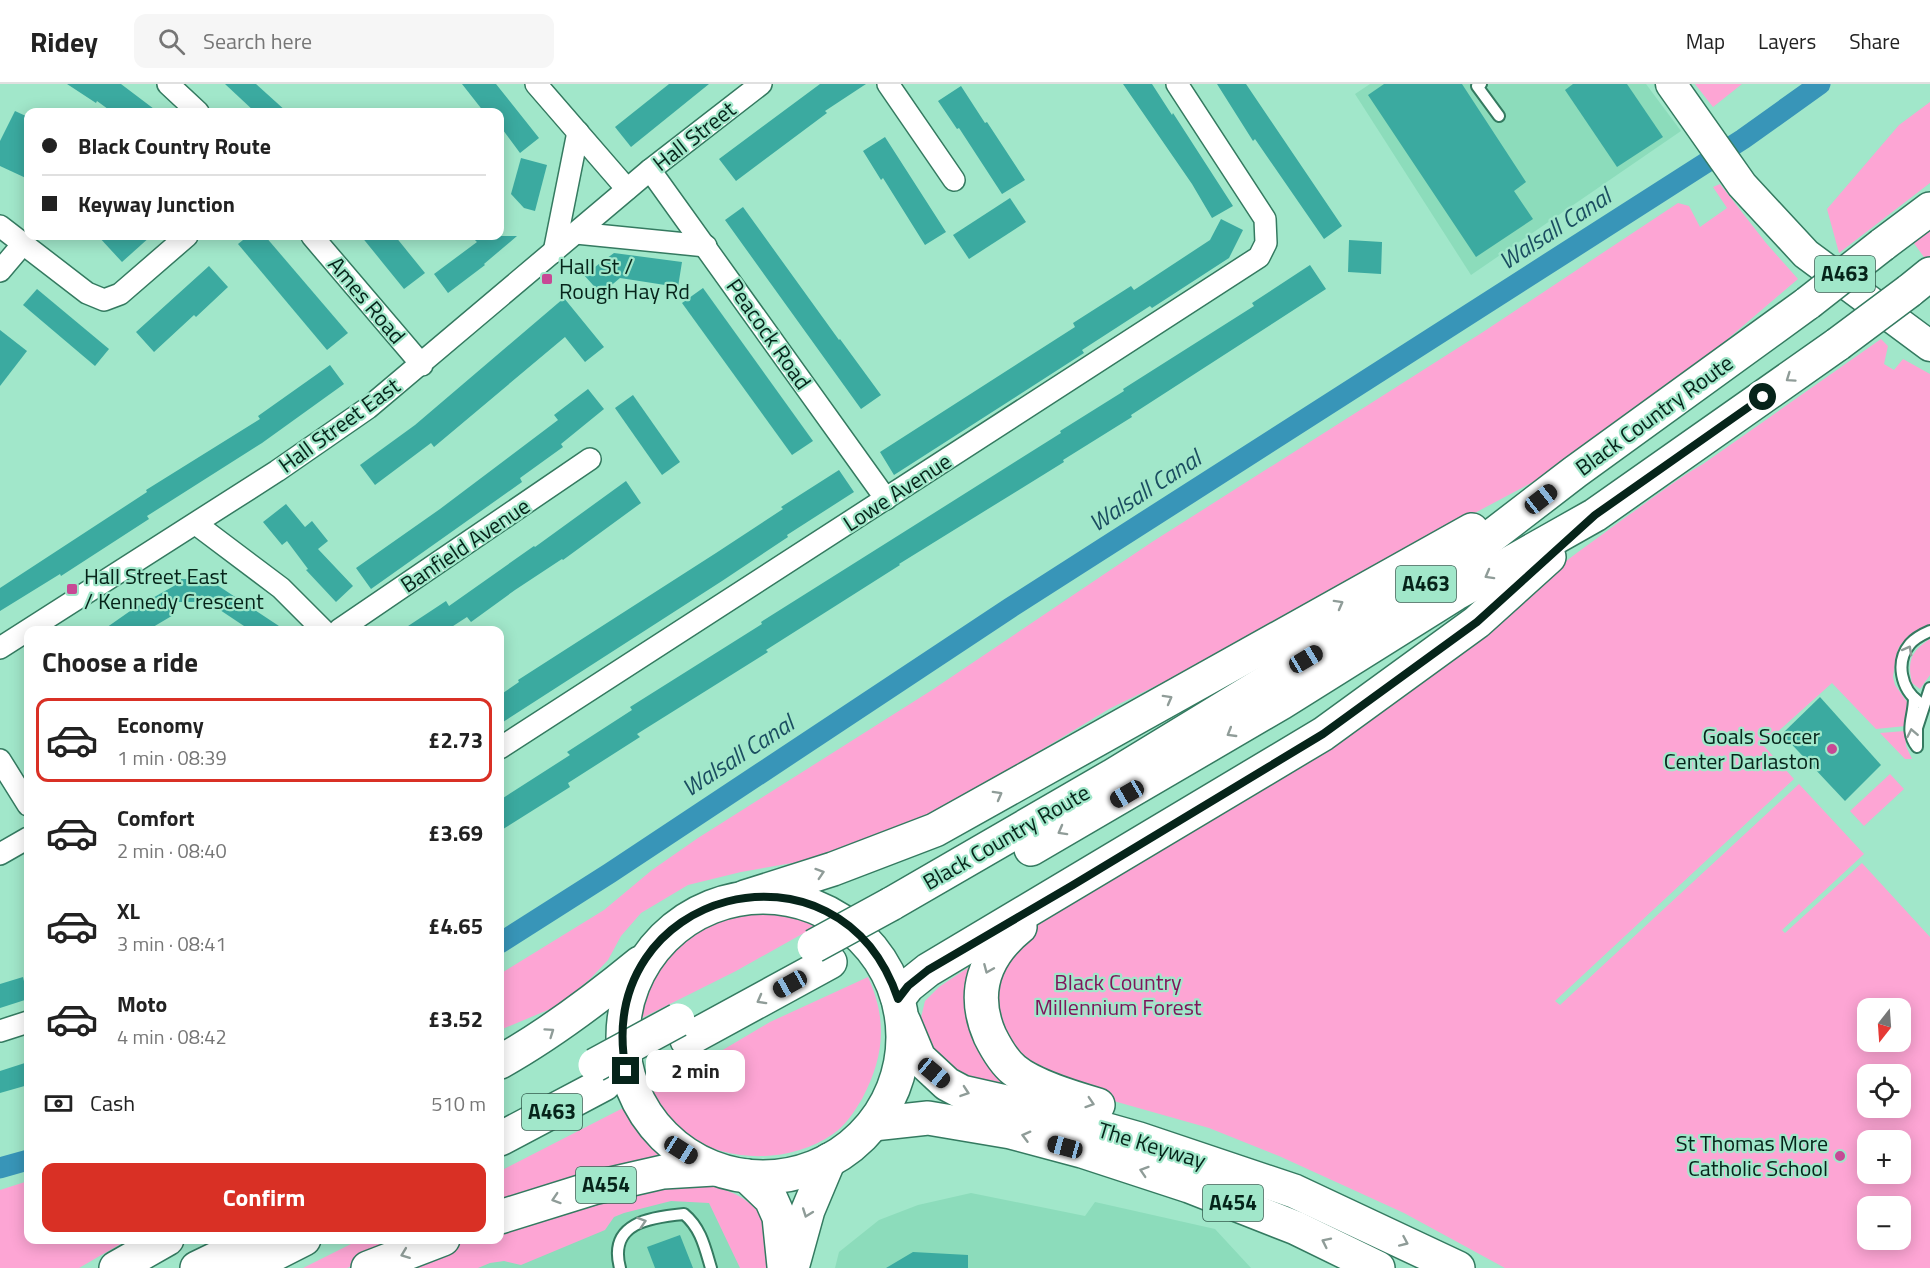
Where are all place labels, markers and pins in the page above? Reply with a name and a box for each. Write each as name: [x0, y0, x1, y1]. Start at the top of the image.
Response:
place label: Hall St / Rough Hay Rd: [559, 249, 690, 308]
marker: Hall St / Rough Hay Rd: [540, 272, 554, 286]
place label: Hall Street East / Kennedy Crescent: [84, 559, 264, 618]
marker: Hall Street East / Kennedy Crescent: [65, 582, 79, 596]
place label: Goals Soccer Center Darlaston: [1664, 719, 1820, 778]
marker: Goals Soccer Center Darlaston: [1825, 742, 1839, 756]
place label: St Thomas More Catholic School: [1676, 1126, 1828, 1185]
marker: St Thomas More Catholic School: [1833, 1149, 1847, 1163]

